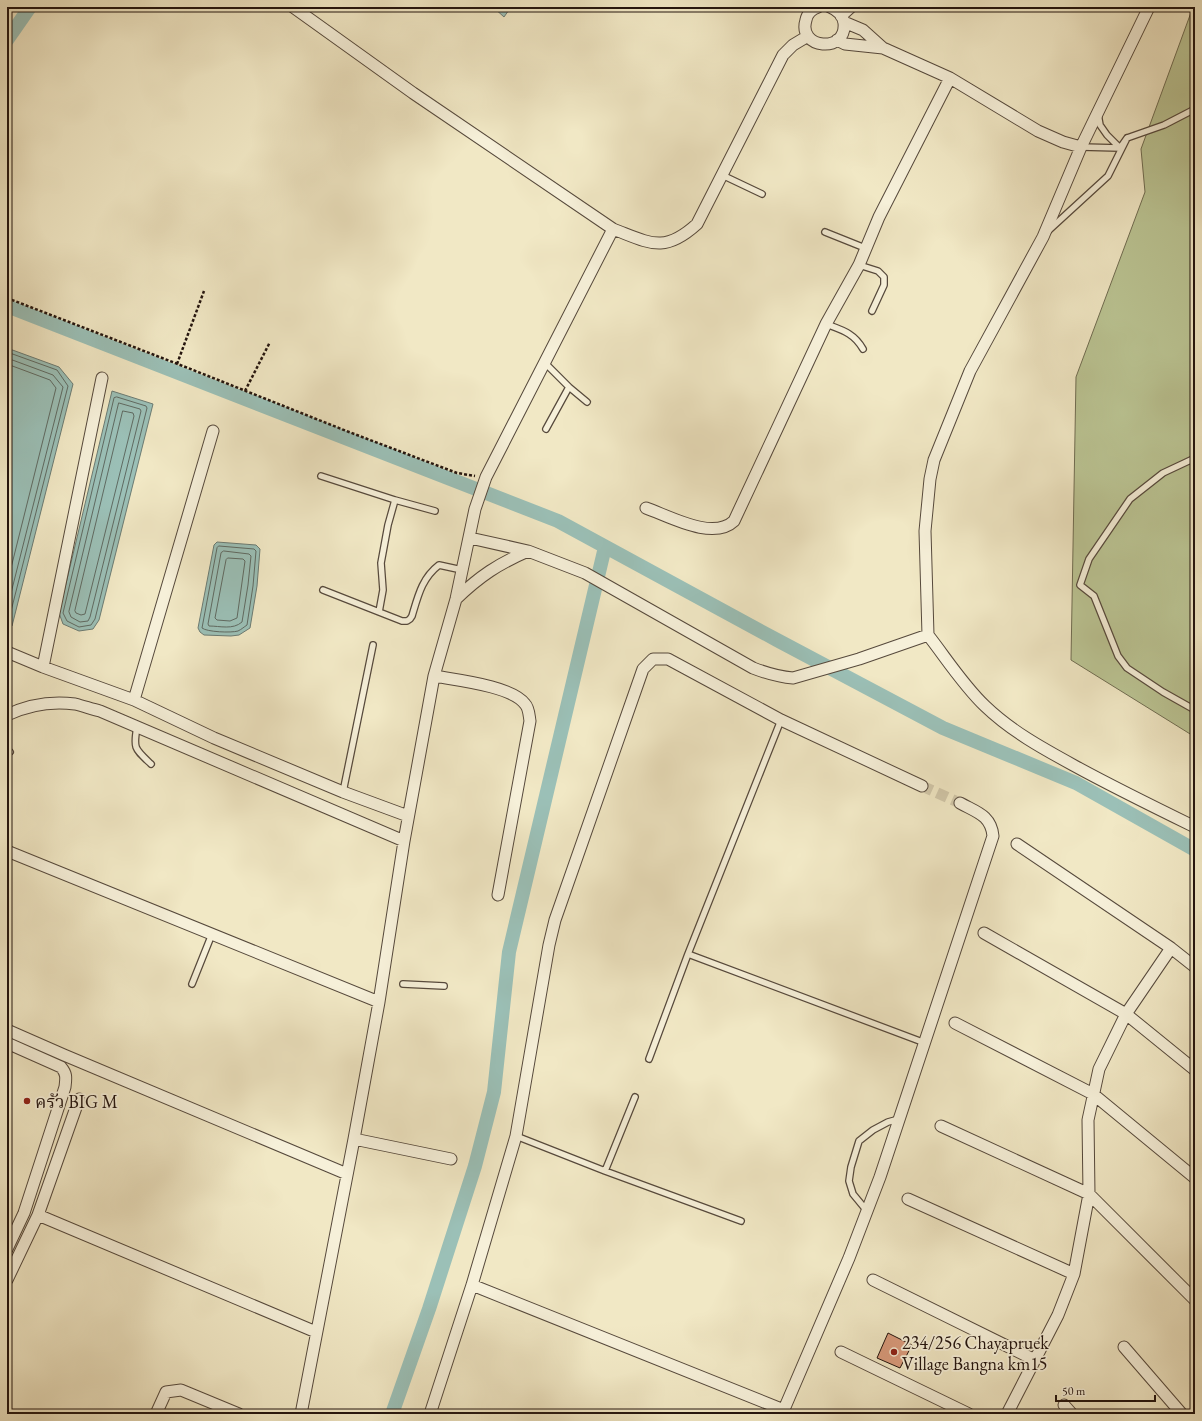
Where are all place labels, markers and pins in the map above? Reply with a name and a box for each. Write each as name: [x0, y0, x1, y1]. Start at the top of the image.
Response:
place label: ครัว BIG M: [35, 1090, 118, 1113]
marker: ครัว BIG M: [22, 1096, 32, 1106]
place label: 234/256 Chayapruek Village Bangna km15: [902, 1331, 1049, 1375]
marker: 234/256 Chayapruek Village Bangna km15: [889, 1347, 899, 1357]

